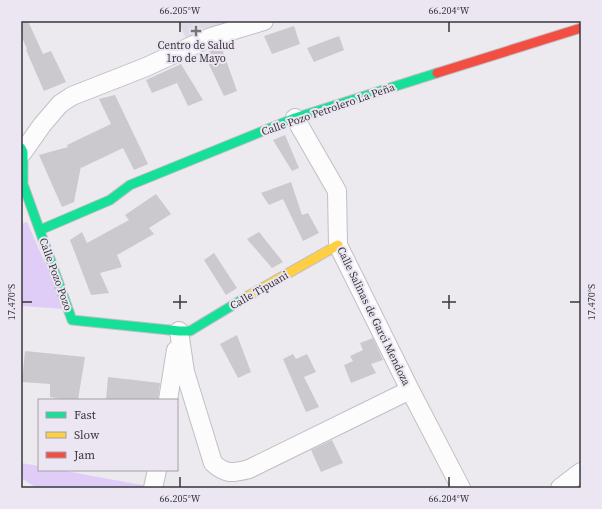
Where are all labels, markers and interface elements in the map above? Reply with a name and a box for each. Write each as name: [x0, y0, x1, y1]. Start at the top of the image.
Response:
text: 66.205°W: [160, 4, 201, 17]
text: 66.204°W: [429, 4, 470, 17]
marker: Centro de Salud 1ro de Mayo: [190, 25, 202, 37]
place label: Centro de Salud 1ro de Mayo: [157, 38, 235, 66]
street label: Calle Pozo Petrolero La Peña: [260, 79, 397, 139]
street label: Calle Pozo Pozo: [35, 236, 76, 313]
street label: Calle Salinas de Garci Mendoza: [333, 244, 414, 389]
street label: Calle Tipuani: [227, 268, 291, 313]
text: 17.470°S: [5, 284, 18, 320]
text: 17.470°S: [585, 284, 598, 320]
legend: [38, 399, 178, 471]
text: Fast: [74, 407, 96, 423]
text: Slow: [74, 427, 100, 443]
text: Jam: [73, 447, 95, 463]
text: 66.205°W: [160, 492, 201, 505]
text: 66.204°W: [429, 492, 470, 505]

